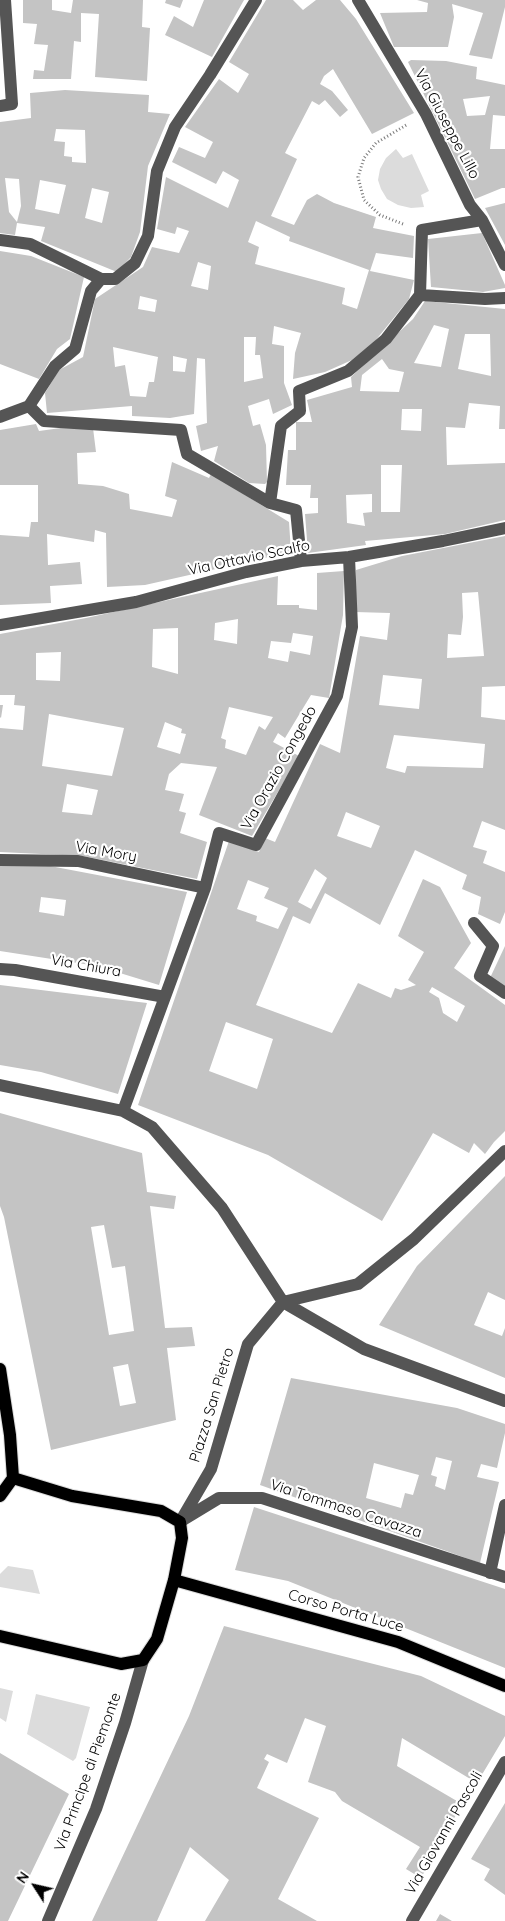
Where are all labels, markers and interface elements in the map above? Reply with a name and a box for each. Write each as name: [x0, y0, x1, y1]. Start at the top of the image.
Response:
street label: Via Giuseppe Lillo: [410, 66, 484, 182]
street label: Via Ottavio Scalfo: [187, 536, 311, 580]
street label: Via Orazio Congedo: [237, 703, 321, 833]
street label: Via Mory: [74, 838, 138, 866]
street label: Via Chiura: [49, 951, 123, 981]
street label: Piazza San Pietro: [186, 1345, 238, 1465]
street label: Via Tommaso Cavazza: [268, 1476, 424, 1542]
street label: Corso Porta Luce: [286, 1586, 406, 1636]
street label: Via Principe di Piemonte: [51, 1690, 125, 1854]
street label: Via Giovanni Pascoli: [401, 1768, 487, 1898]
north arrow: [10, 1861, 60, 1911]
text: N: [12, 1868, 33, 1887]

